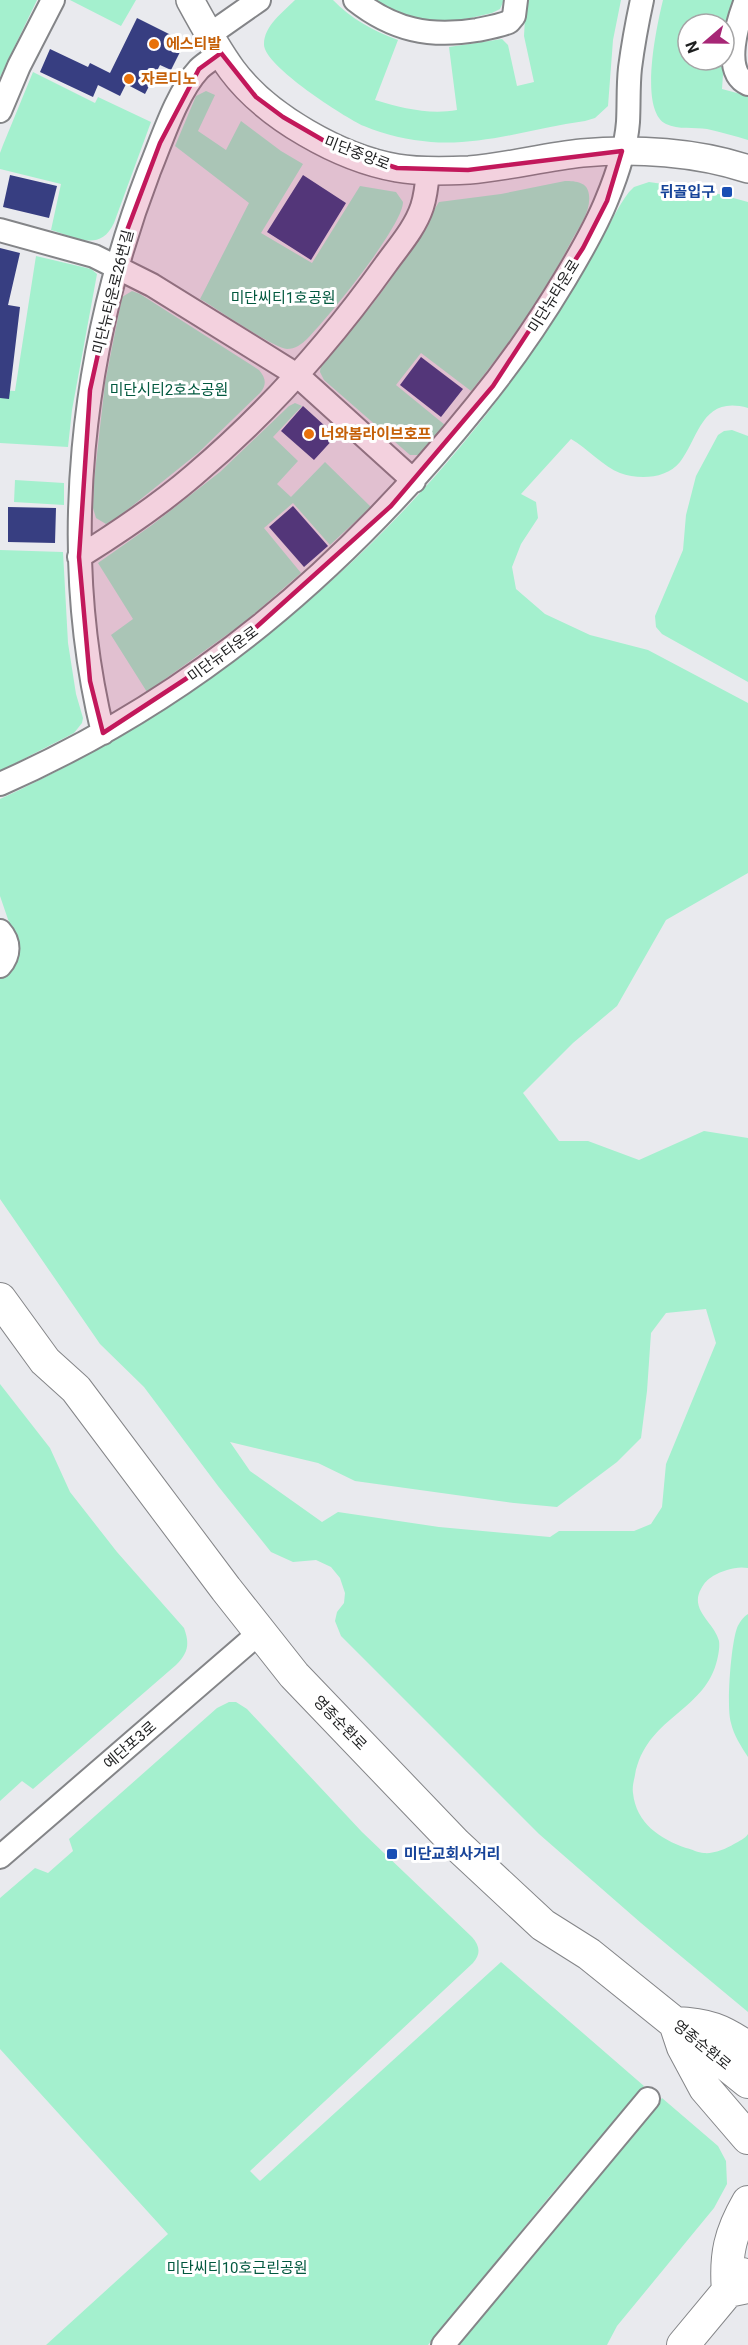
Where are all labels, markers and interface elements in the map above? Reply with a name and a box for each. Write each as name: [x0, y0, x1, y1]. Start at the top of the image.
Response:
north arrow: [676, 12, 736, 72]
place label: 에스티발: [166, 35, 221, 53]
marker: 에스티발: [147, 37, 161, 51]
text: N: [682, 38, 703, 56]
place label: 자르디노: [141, 70, 196, 88]
marker: 자르디노: [122, 72, 136, 86]
street label: 미단중앙로: [322, 132, 392, 174]
place label: 뒤골입구: [660, 183, 715, 201]
marker: 뒤골입구: [720, 185, 734, 199]
street label: 미단뉴타운로26번길: [89, 228, 137, 356]
street label: 미단뉴타운로: [524, 256, 584, 336]
park label: 미단씨티1호공원: [230, 289, 336, 307]
park label: 미단시티2호소공원: [110, 381, 228, 399]
place label: 너와봄라이브호프: [321, 425, 432, 443]
marker: 너와봄라이브호프: [302, 427, 316, 441]
street label: 미단뉴타운로: [184, 622, 262, 686]
street label: 영종순환로: [310, 1692, 370, 1754]
street label: 예단포3로: [100, 1717, 160, 1773]
place label: 미단교회사거리: [404, 1845, 501, 1863]
marker: 미단교회사거리: [385, 1847, 399, 1861]
street label: 영종순환로: [670, 2016, 734, 2074]
park label: 미단씨티10호근린공원: [166, 2259, 308, 2277]

